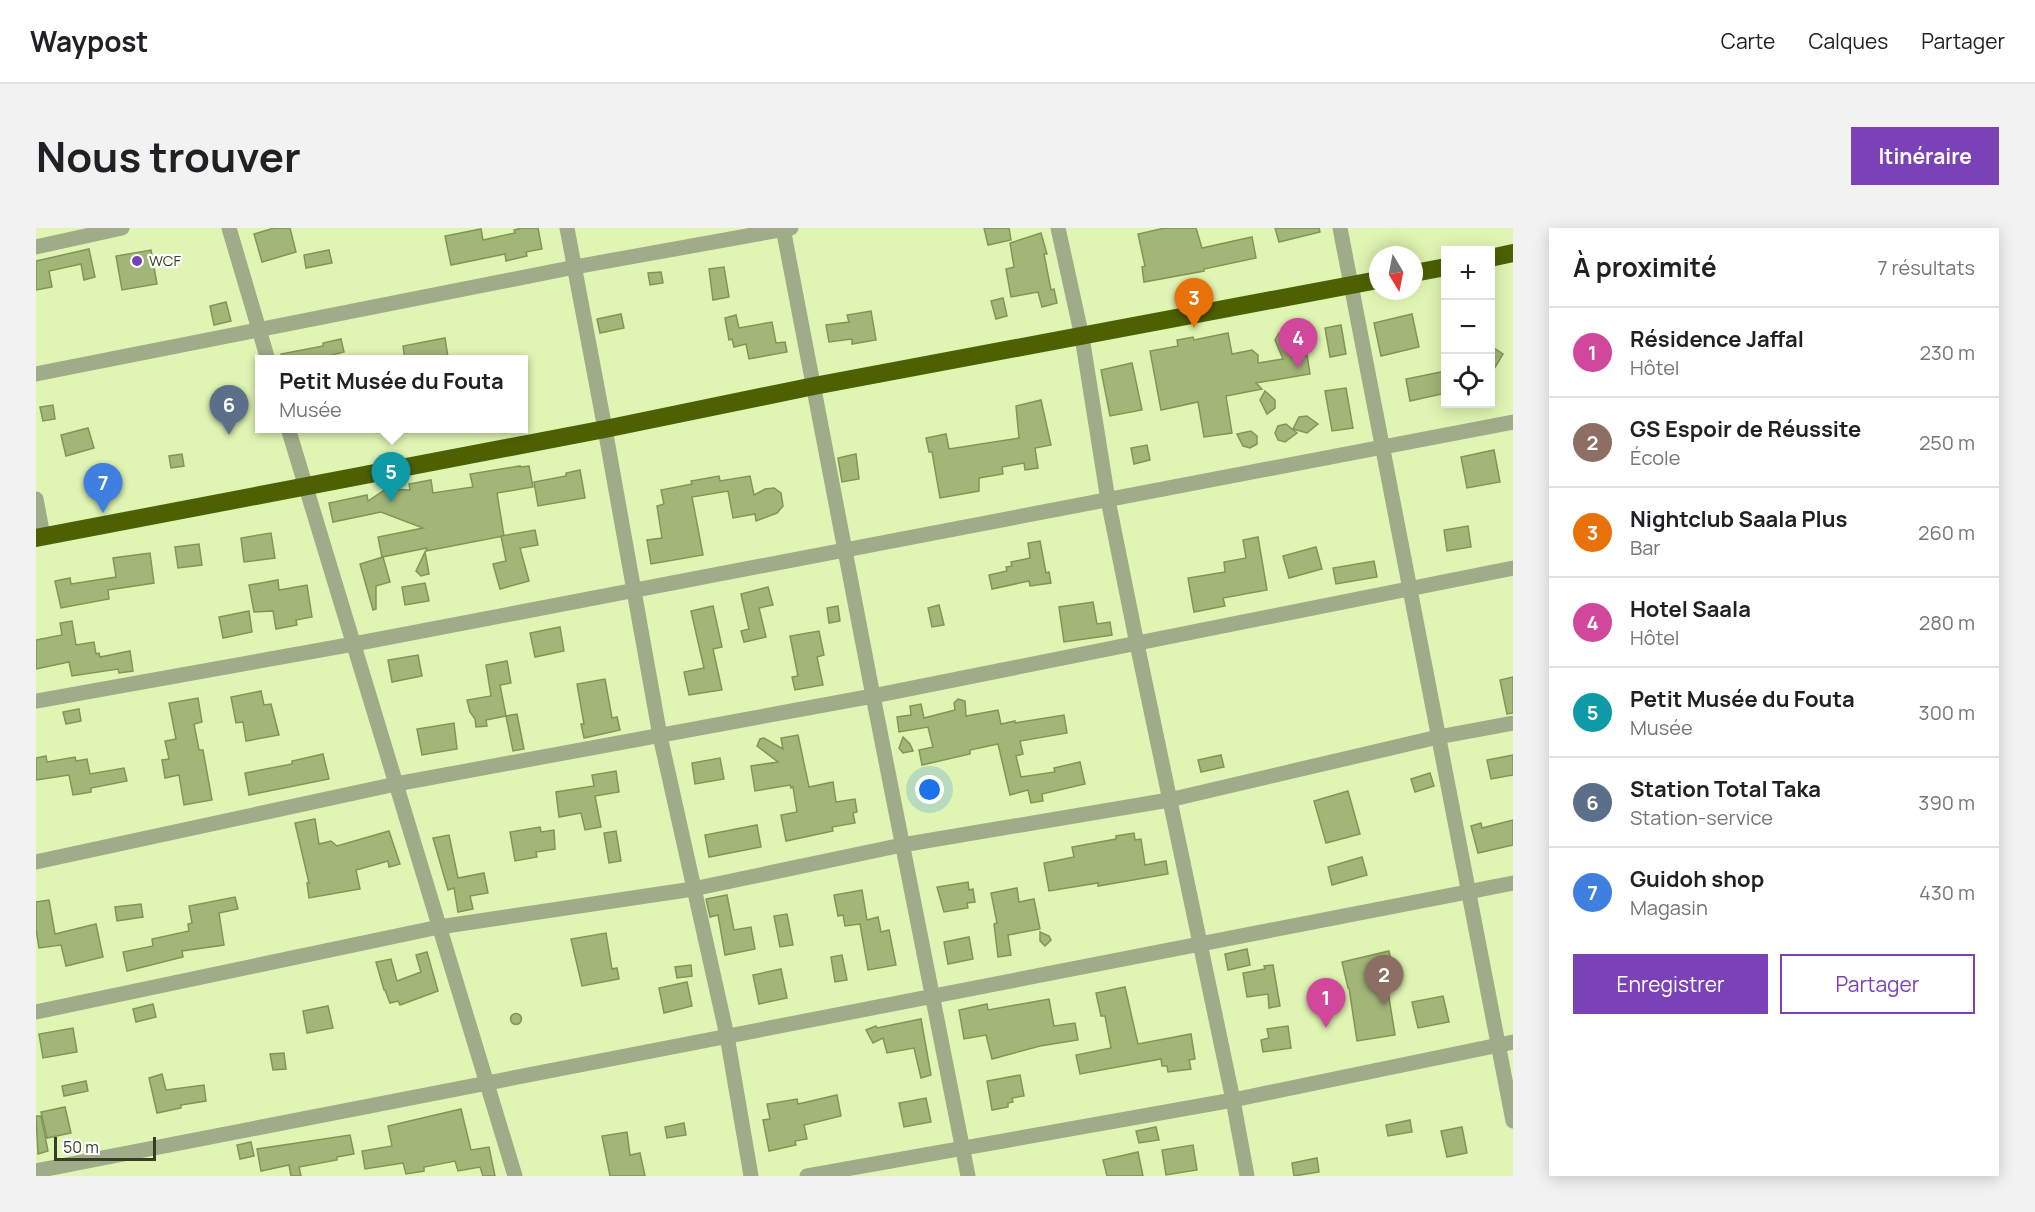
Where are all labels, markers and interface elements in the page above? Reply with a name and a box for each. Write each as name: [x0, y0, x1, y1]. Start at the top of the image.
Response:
text: Waypost: [30, 22, 149, 60]
text: Carte: [1721, 27, 1775, 55]
text: Calques: [1808, 27, 1888, 55]
text: Partager: [1921, 27, 2005, 55]
text: Nous trouver: [36, 127, 301, 185]
button: Itinéraire: [1851, 127, 1999, 185]
north arrow: [1369, 246, 1423, 300]
map controls: [1441, 246, 1495, 408]
button: +: [1441, 246, 1495, 300]
text: À proximité: [1573, 249, 1717, 285]
place label: WCF: [149, 250, 181, 271]
marker: WCF: [130, 254, 144, 268]
text: 7 résultats: [1877, 254, 1975, 281]
pin: 3: [1174, 279, 1214, 328]
button: −: [1441, 300, 1495, 354]
pin: 4: [1278, 318, 1318, 368]
text: Résidence Jaffal: [1630, 324, 1804, 354]
text: 1: [1588, 339, 1597, 366]
text: 230 m: [1919, 339, 1975, 366]
button: locate: [1441, 354, 1495, 408]
text: Hôtel: [1630, 354, 1680, 381]
popup: [255, 355, 528, 433]
text: Petit Musée du Fouta: [279, 366, 504, 396]
pin: 6: [210, 386, 248, 435]
text: Musée: [279, 396, 342, 423]
text: GS Espoir de Réussite: [1630, 414, 1861, 444]
text: 2: [1587, 429, 1598, 456]
text: 250 m: [1919, 429, 1975, 456]
text: École: [1630, 444, 1680, 471]
pin: 5: [372, 452, 410, 502]
pin: 7: [84, 464, 122, 513]
text: Nightclub Saala Plus: [1630, 504, 1847, 534]
text: 3: [1587, 519, 1598, 546]
text: 260 m: [1918, 519, 1975, 546]
text: Bar: [1630, 534, 1661, 561]
text: Hotel Saala: [1630, 594, 1751, 624]
text: 4: [1586, 609, 1599, 636]
text: 280 m: [1919, 609, 1975, 636]
text: Hôtel: [1630, 624, 1680, 651]
text: Petit Musée du Fouta: [1630, 684, 1855, 714]
text: 5: [1587, 699, 1598, 726]
text: 300 m: [1919, 699, 1975, 726]
text: Musée: [1630, 714, 1693, 741]
text: Station Total Taka: [1630, 774, 1821, 804]
your location: [915, 775, 944, 804]
text: 6: [1586, 789, 1599, 816]
text: 390 m: [1918, 789, 1975, 816]
text: Station-service: [1630, 804, 1773, 831]
text: Guidoh shop: [1630, 864, 1764, 894]
text: 7: [1587, 879, 1598, 906]
text: 430 m: [1919, 879, 1975, 906]
text: Magasin: [1630, 894, 1708, 921]
button: Enregistrer: [1573, 954, 1768, 1014]
button: Partager: [1780, 954, 1975, 1014]
pin: 2: [1364, 956, 1404, 1005]
pin: 1: [1306, 978, 1346, 1028]
scale bar: [54, 1134, 156, 1162]
text: 50 m: [63, 1136, 99, 1158]

